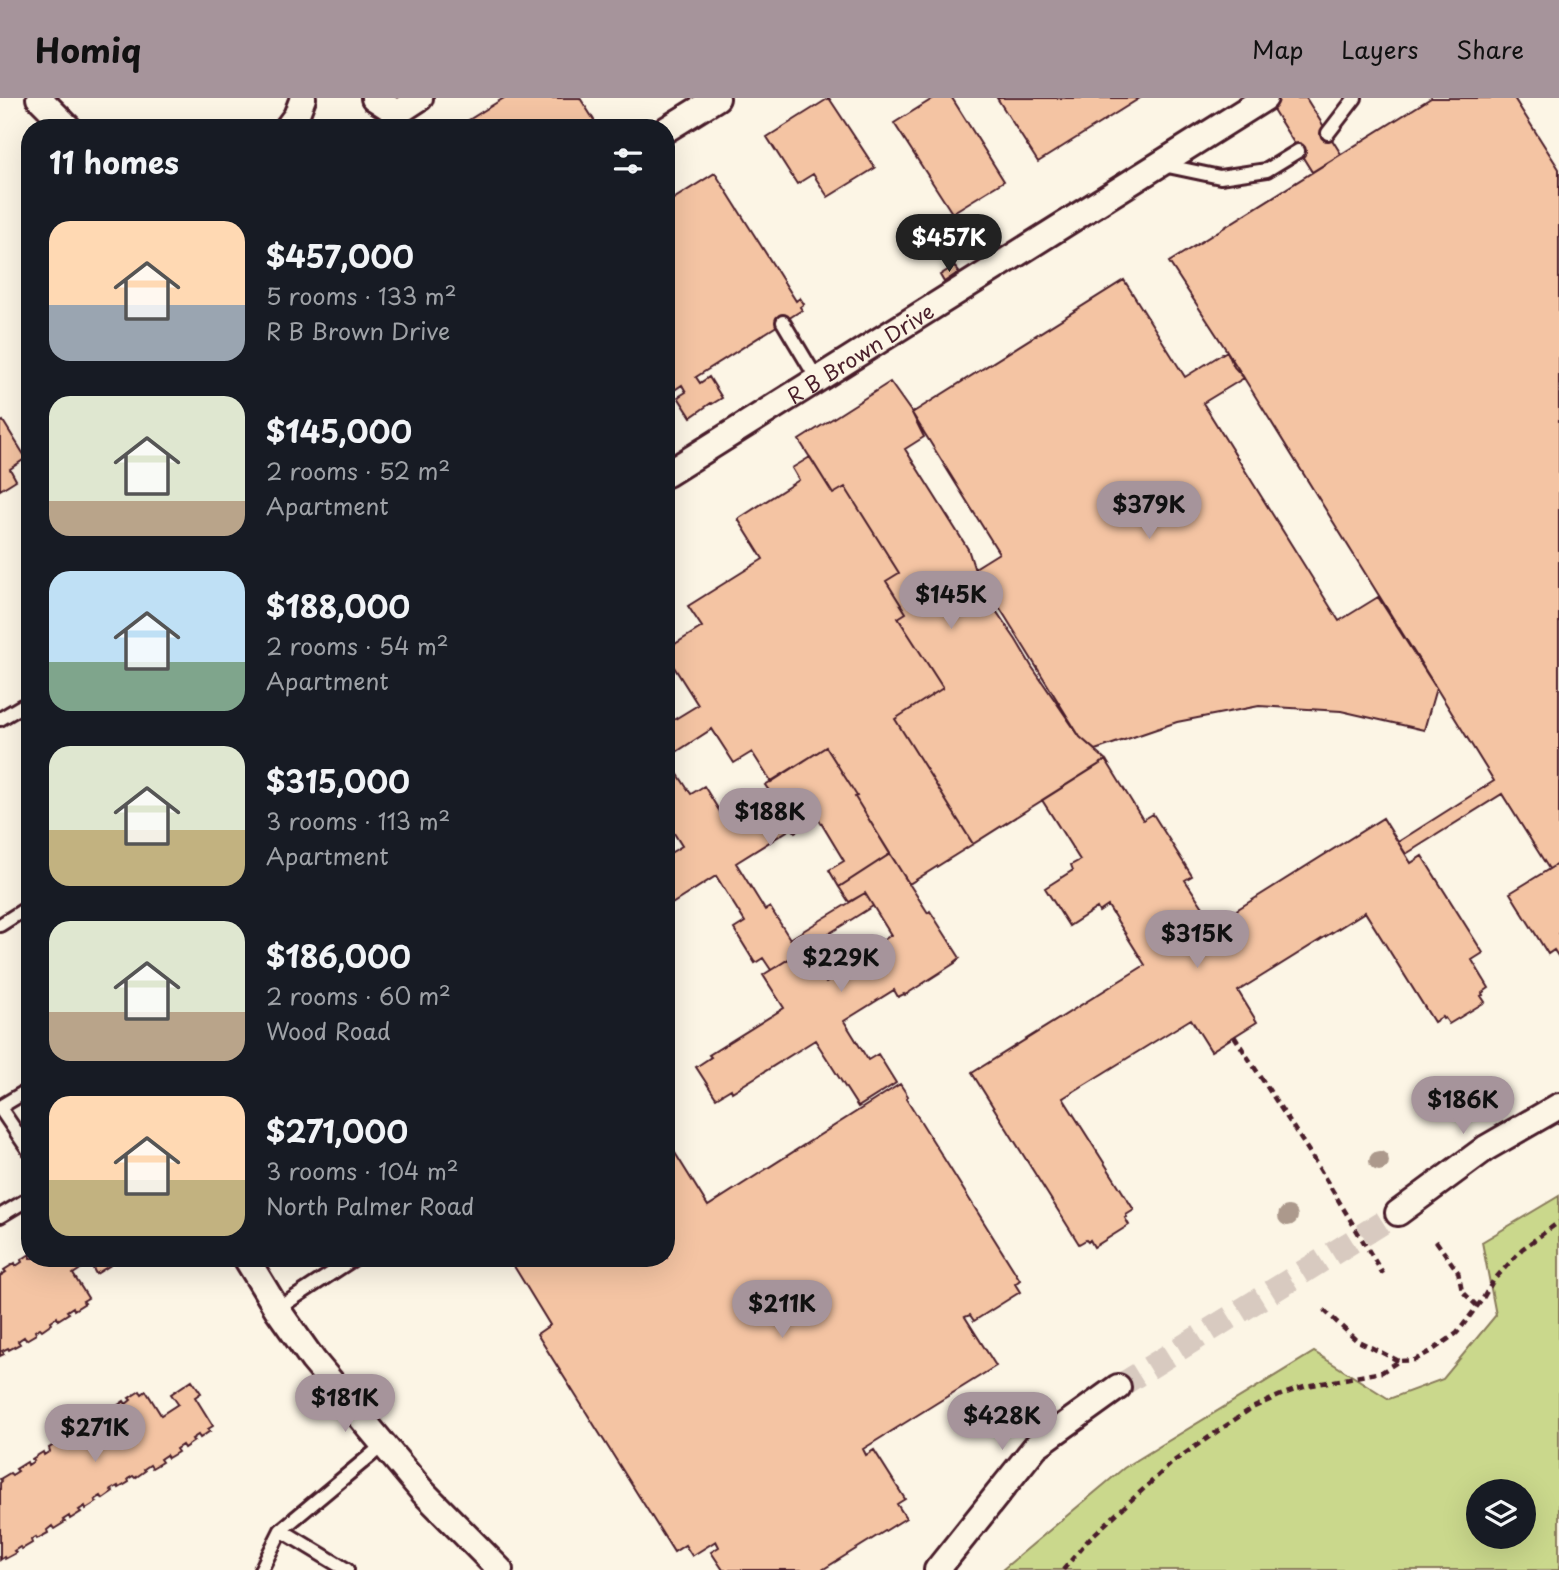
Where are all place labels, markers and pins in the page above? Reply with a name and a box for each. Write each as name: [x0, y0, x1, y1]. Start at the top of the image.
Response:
pin: $457K: [900, 214, 998, 274]
pin: $379K: [1100, 482, 1198, 541]
pin: $145K: [902, 572, 1000, 631]
pin: $188K: [721, 788, 819, 848]
pin: $315K: [1148, 910, 1246, 970]
pin: $229K: [792, 934, 890, 994]
pin: $186K: [1414, 1076, 1512, 1136]
pin: $211K: [733, 1280, 831, 1340]
pin: $181K: [296, 1374, 394, 1434]
pin: $428K: [953, 1392, 1051, 1452]
pin: $271K: [46, 1404, 144, 1464]

